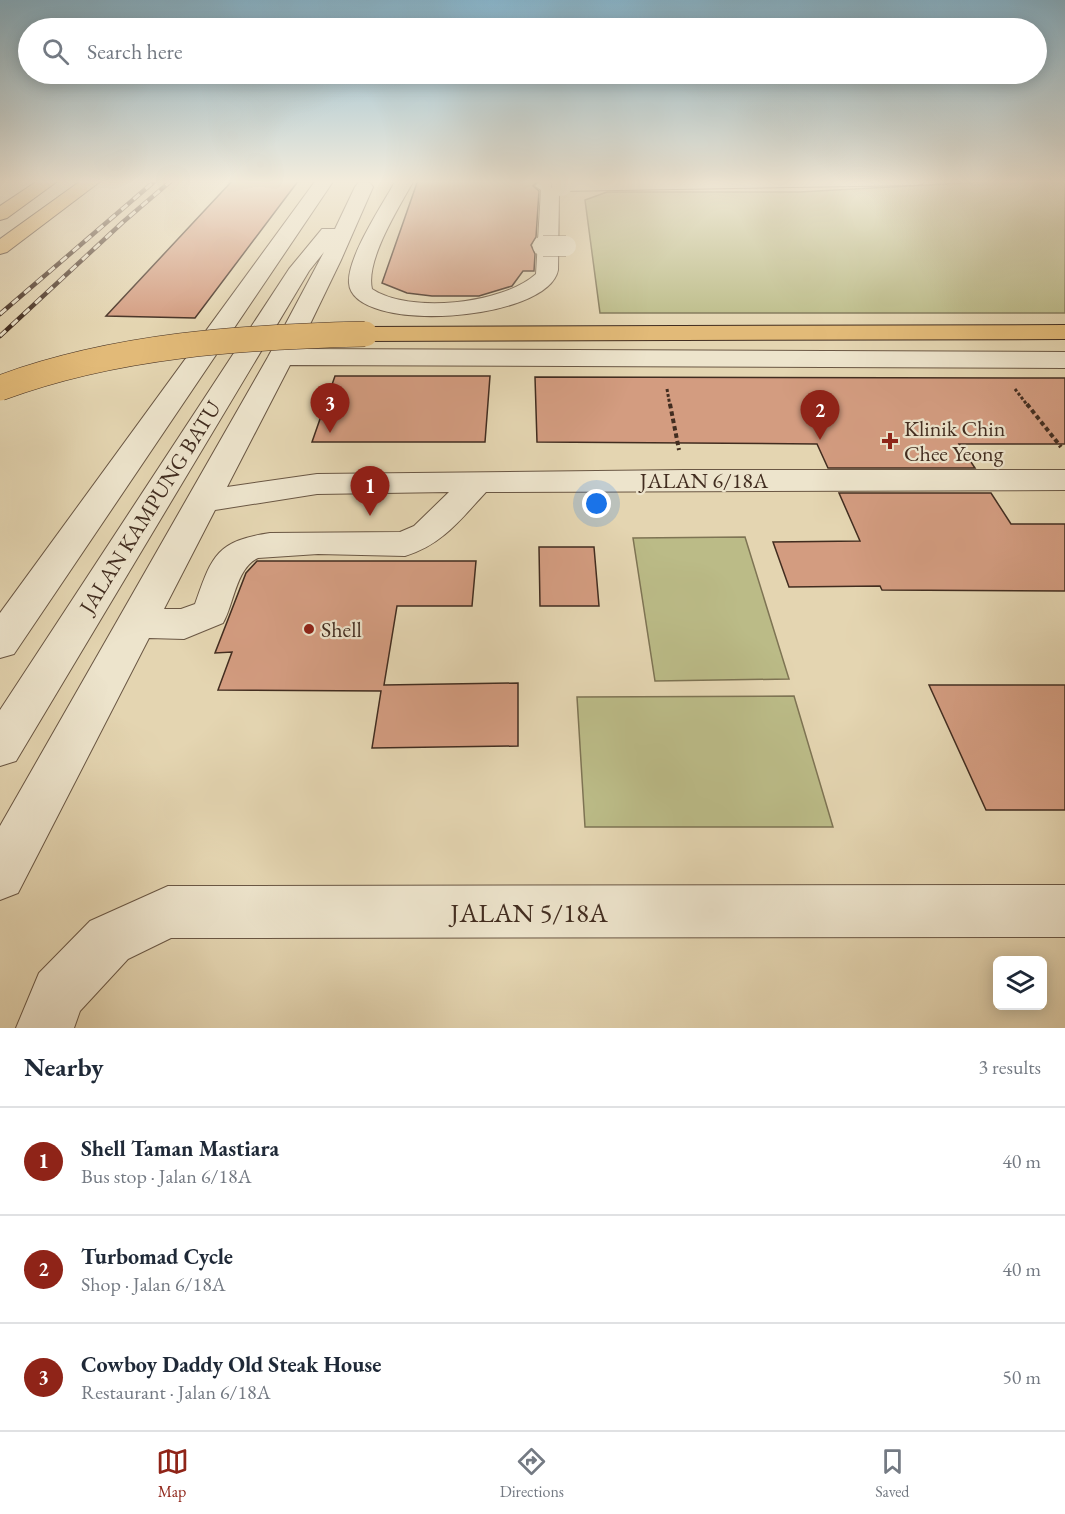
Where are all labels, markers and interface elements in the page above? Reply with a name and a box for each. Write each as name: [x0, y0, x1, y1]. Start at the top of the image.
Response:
search box: [18, 18, 1047, 84]
icon: search: [39, 35, 72, 68]
text: Search here: [87, 37, 182, 66]
pin: 3: [310, 384, 350, 433]
pin: 2: [800, 390, 840, 440]
street label: JALAN KAMPUNG BATU: [71, 394, 228, 621]
place label: Klinik Chin Chee Yeong: [904, 414, 1006, 468]
marker: Klinik Chin Chee Yeong: [881, 432, 899, 450]
pin: 1: [350, 466, 389, 516]
street label: JALAN 6/18A: [638, 466, 769, 495]
your location: [582, 489, 611, 518]
place label: Shell: [321, 615, 362, 644]
marker: Shell: [302, 622, 316, 636]
street label: JALAN 5/18A: [448, 895, 608, 930]
map controls: [993, 956, 1047, 1010]
button: layers: [993, 956, 1047, 1010]
text: Nearby: [24, 1050, 104, 1084]
text: 3 results: [978, 1054, 1041, 1080]
text: Shell Taman Mastiara: [81, 1134, 279, 1163]
text: 1: [38, 1148, 49, 1174]
text: 40 m: [1002, 1148, 1041, 1174]
text: Bus stop · Jalan 6/18A: [81, 1163, 252, 1189]
text: Turbomad Cycle: [81, 1242, 233, 1271]
text: 2: [38, 1256, 49, 1282]
text: 40 m: [1002, 1256, 1041, 1282]
text: Shop · Jalan 6/18A: [81, 1271, 226, 1297]
text: Cowboy Daddy Old Steak House: [81, 1350, 381, 1379]
text: 3: [38, 1364, 49, 1390]
text: 50 m: [1002, 1364, 1041, 1390]
text: Restaurant · Jalan 6/18A: [81, 1379, 271, 1405]
tab: Map: [156, 1445, 189, 1502]
tab: Directions: [500, 1445, 564, 1502]
tab: Saved: [875, 1445, 909, 1502]

